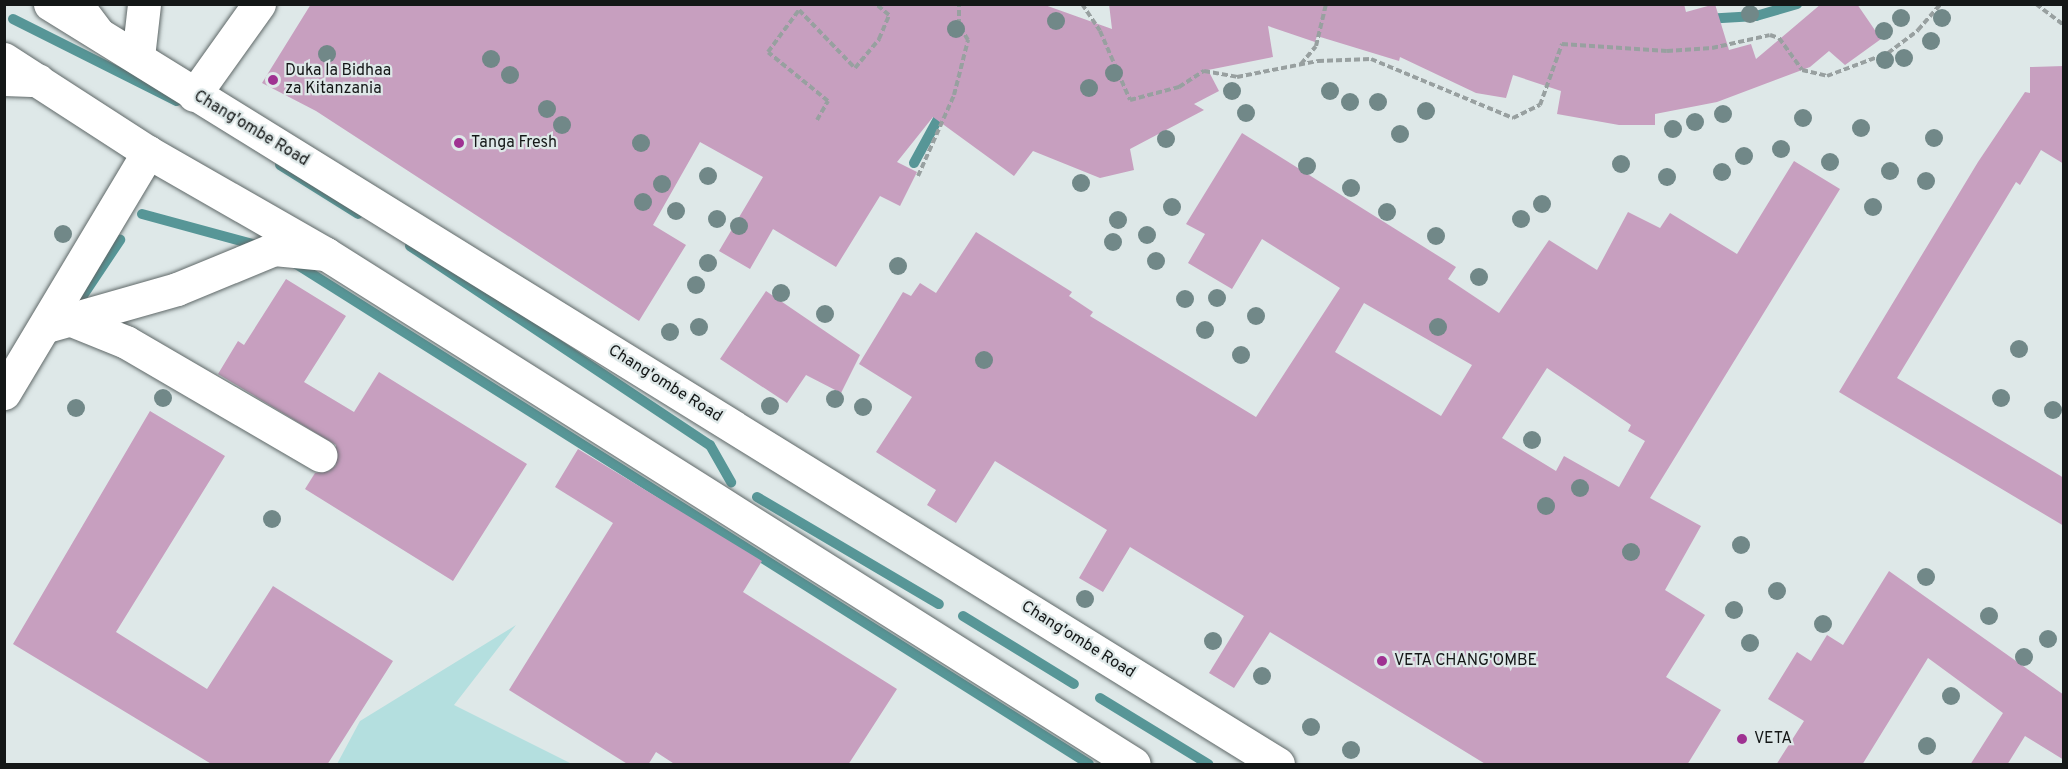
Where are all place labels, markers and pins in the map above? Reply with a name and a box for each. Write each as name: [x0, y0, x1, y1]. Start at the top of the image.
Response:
place label: Duka la Bidhaa za Kitanzania: [285, 61, 391, 99]
marker: Duka la Bidhaa za Kitanzania: [266, 73, 280, 87]
place label: Tanga Fresh: [471, 133, 557, 153]
marker: Tanga Fresh: [452, 136, 466, 150]
place label: VETA CHANG'OMBE: [1394, 651, 1538, 671]
marker: VETA CHANG'OMBE: [1375, 654, 1389, 668]
place label: VETA: [1754, 729, 1792, 749]
marker: VETA: [1735, 732, 1749, 746]

